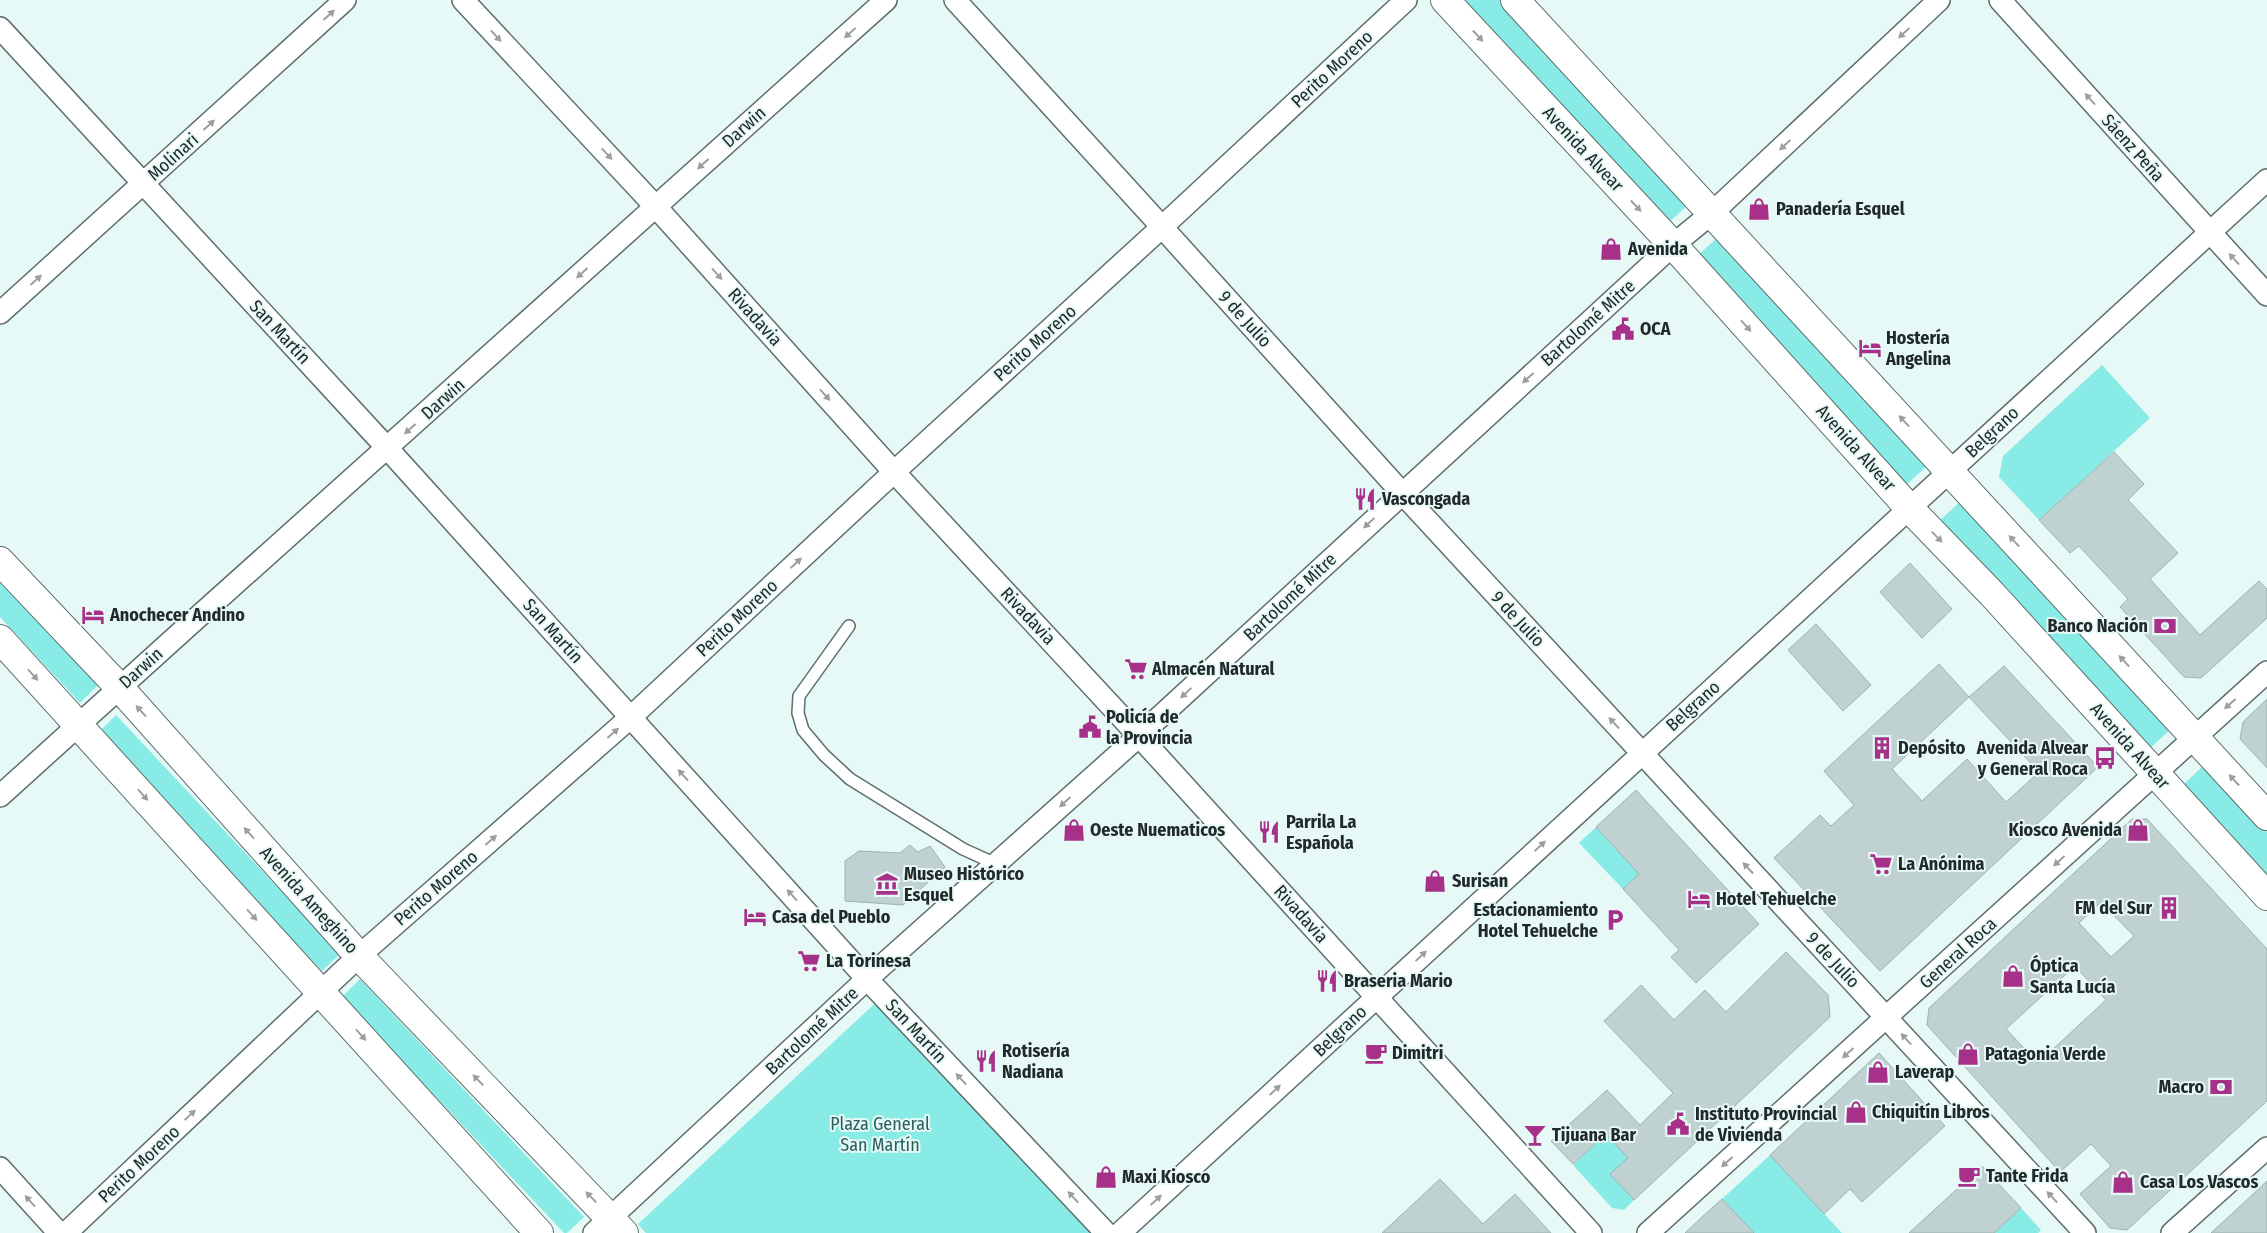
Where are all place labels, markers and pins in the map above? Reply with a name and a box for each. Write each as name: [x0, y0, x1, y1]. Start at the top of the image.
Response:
shop icon: Panadería Esquel: [1746, 196, 1772, 222]
place label: Panadería Esquel: [1776, 198, 1905, 220]
shop icon: Avenida: [1598, 236, 1624, 262]
place label: Avenida: [1627, 238, 1688, 260]
public building icon: OCA: [1610, 316, 1636, 342]
place label: OCA: [1640, 318, 1671, 340]
place label: Hostería Angelina: [1885, 327, 1951, 370]
hotel icon: Hostería Angelina: [1857, 335, 1883, 361]
restaurant icon: Vascongada: [1352, 486, 1378, 512]
place label: Vascongada: [1381, 488, 1470, 510]
hotel icon: Anochecer Andino: [80, 602, 106, 628]
place label: Anochecer Andino: [109, 604, 245, 626]
bank icon: Banco Nación: [2152, 613, 2178, 639]
place label: Banco Nación: [2047, 615, 2148, 637]
supermarket icon: Almacén Natural: [1123, 656, 1149, 682]
place label: Almacén Natural: [1151, 658, 1274, 680]
place label: Policía de la Provincia: [1106, 706, 1193, 749]
public building icon: Policía de la Provincia: [1077, 714, 1103, 740]
building icon: Depósito: [1869, 735, 1895, 761]
place label: Depósito: [1898, 737, 1966, 759]
place label: Avenida Alvear y General Roca: [1976, 737, 2088, 780]
bus stop icon: Avenida Alvear y General Roca: [2092, 745, 2118, 771]
place label: Parrila La Española: [1286, 811, 1357, 854]
shop icon: Oeste Nuematicos: [1061, 817, 1087, 843]
shop icon: Kiosco Avenida: [2125, 817, 2151, 843]
place label: Oeste Nuematicos: [1090, 819, 1225, 841]
restaurant icon: Parrila La Española: [1256, 819, 1282, 845]
place label: Kiosco Avenida: [2008, 819, 2122, 841]
supermarket icon: La Anónima: [1868, 851, 1894, 877]
place label: La Anónima: [1898, 853, 1985, 875]
place label: Museo Histórico Esquel: [904, 863, 1024, 906]
shop icon: Surisan: [1422, 868, 1448, 894]
place label: Surisan: [1452, 870, 1508, 892]
museum icon: Museo Histórico Esquel: [874, 871, 900, 897]
hotel icon: Hotel Tehuelche: [1686, 886, 1712, 912]
place label: Hotel Tehuelche: [1716, 888, 1836, 910]
building icon: FM del Sur: [2156, 895, 2182, 921]
place label: FM del Sur: [2075, 897, 2152, 919]
place label: Estacionamiento Hotel Tehuelche: [1473, 899, 1598, 942]
hotel icon: Casa del Pueblo: [742, 904, 768, 930]
place label: Casa del Pueblo: [772, 906, 891, 928]
parking icon: Estacionamiento Hotel Tehuelche: [1602, 907, 1628, 933]
supermarket icon: La Torinesa: [796, 948, 822, 974]
place label: La Torinesa: [826, 950, 911, 972]
place label: Óptica Santa Lucía: [2030, 954, 2116, 998]
shop icon: Óptica Santa Lucía: [2000, 963, 2026, 989]
restaurant icon: Braseria Mario: [1314, 968, 1340, 994]
place label: Braseria Mario: [1344, 970, 1453, 992]
place label: Rotisería Nadiana: [1002, 1040, 1070, 1083]
cafe icon: Dimitri: [1363, 1040, 1389, 1066]
shop icon: Patagonia Verde: [1955, 1041, 1981, 1067]
place label: Dimitri: [1392, 1042, 1443, 1064]
place label: Patagonia Verde: [1985, 1043, 2106, 1065]
restaurant icon: Rotisería Nadiana: [973, 1048, 999, 1074]
shop icon: Laverap: [1865, 1059, 1891, 1085]
place label: Laverap: [1895, 1061, 1954, 1083]
bank icon: Macro: [2208, 1074, 2234, 1100]
place label: Macro: [2159, 1076, 2204, 1098]
shop icon: Chiquitín Libros: [1843, 1099, 1869, 1125]
place label: Chiquitín Libros: [1872, 1101, 1990, 1123]
place label: Instituto Provincial de Vivienda: [1695, 1103, 1837, 1146]
public building icon: Instituto Provincial de Vivienda: [1665, 1111, 1691, 1137]
bar icon: Tijuana Bar: [1522, 1122, 1548, 1148]
place label: Tijuana Bar: [1552, 1124, 1637, 1146]
cafe icon: Tante Frida: [1956, 1163, 1982, 1189]
shop icon: Maxi Kiosco: [1093, 1164, 1119, 1190]
place label: Tante Frida: [1986, 1165, 2069, 1187]
place label: Maxi Kiosco: [1122, 1166, 1211, 1188]
shop icon: Casa Los Vascos: [2110, 1169, 2136, 1195]
place label: Casa Los Vascos: [2140, 1171, 2258, 1193]

